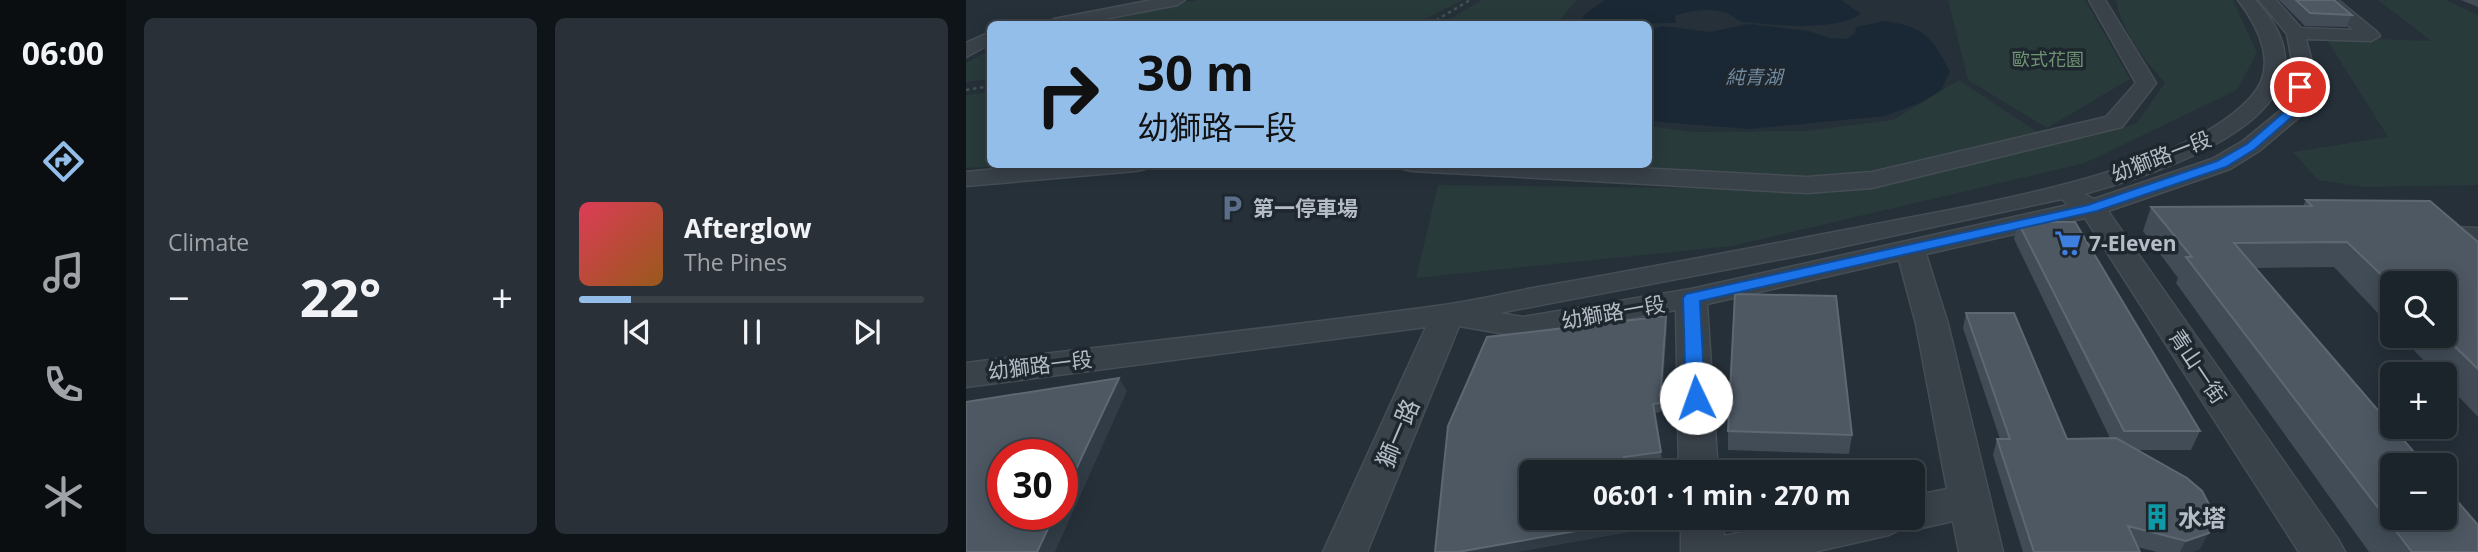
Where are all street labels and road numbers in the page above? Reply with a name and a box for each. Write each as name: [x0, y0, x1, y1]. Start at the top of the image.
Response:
street label: 幼獅路一段: [2107, 124, 2215, 188]
street label: 幼獅路一段: [1559, 289, 1667, 335]
street label: 青山一街: [2163, 323, 2233, 409]
street label: 幼獅路一段: [986, 345, 1094, 385]
street label: 獅一路: [1368, 393, 1426, 473]

